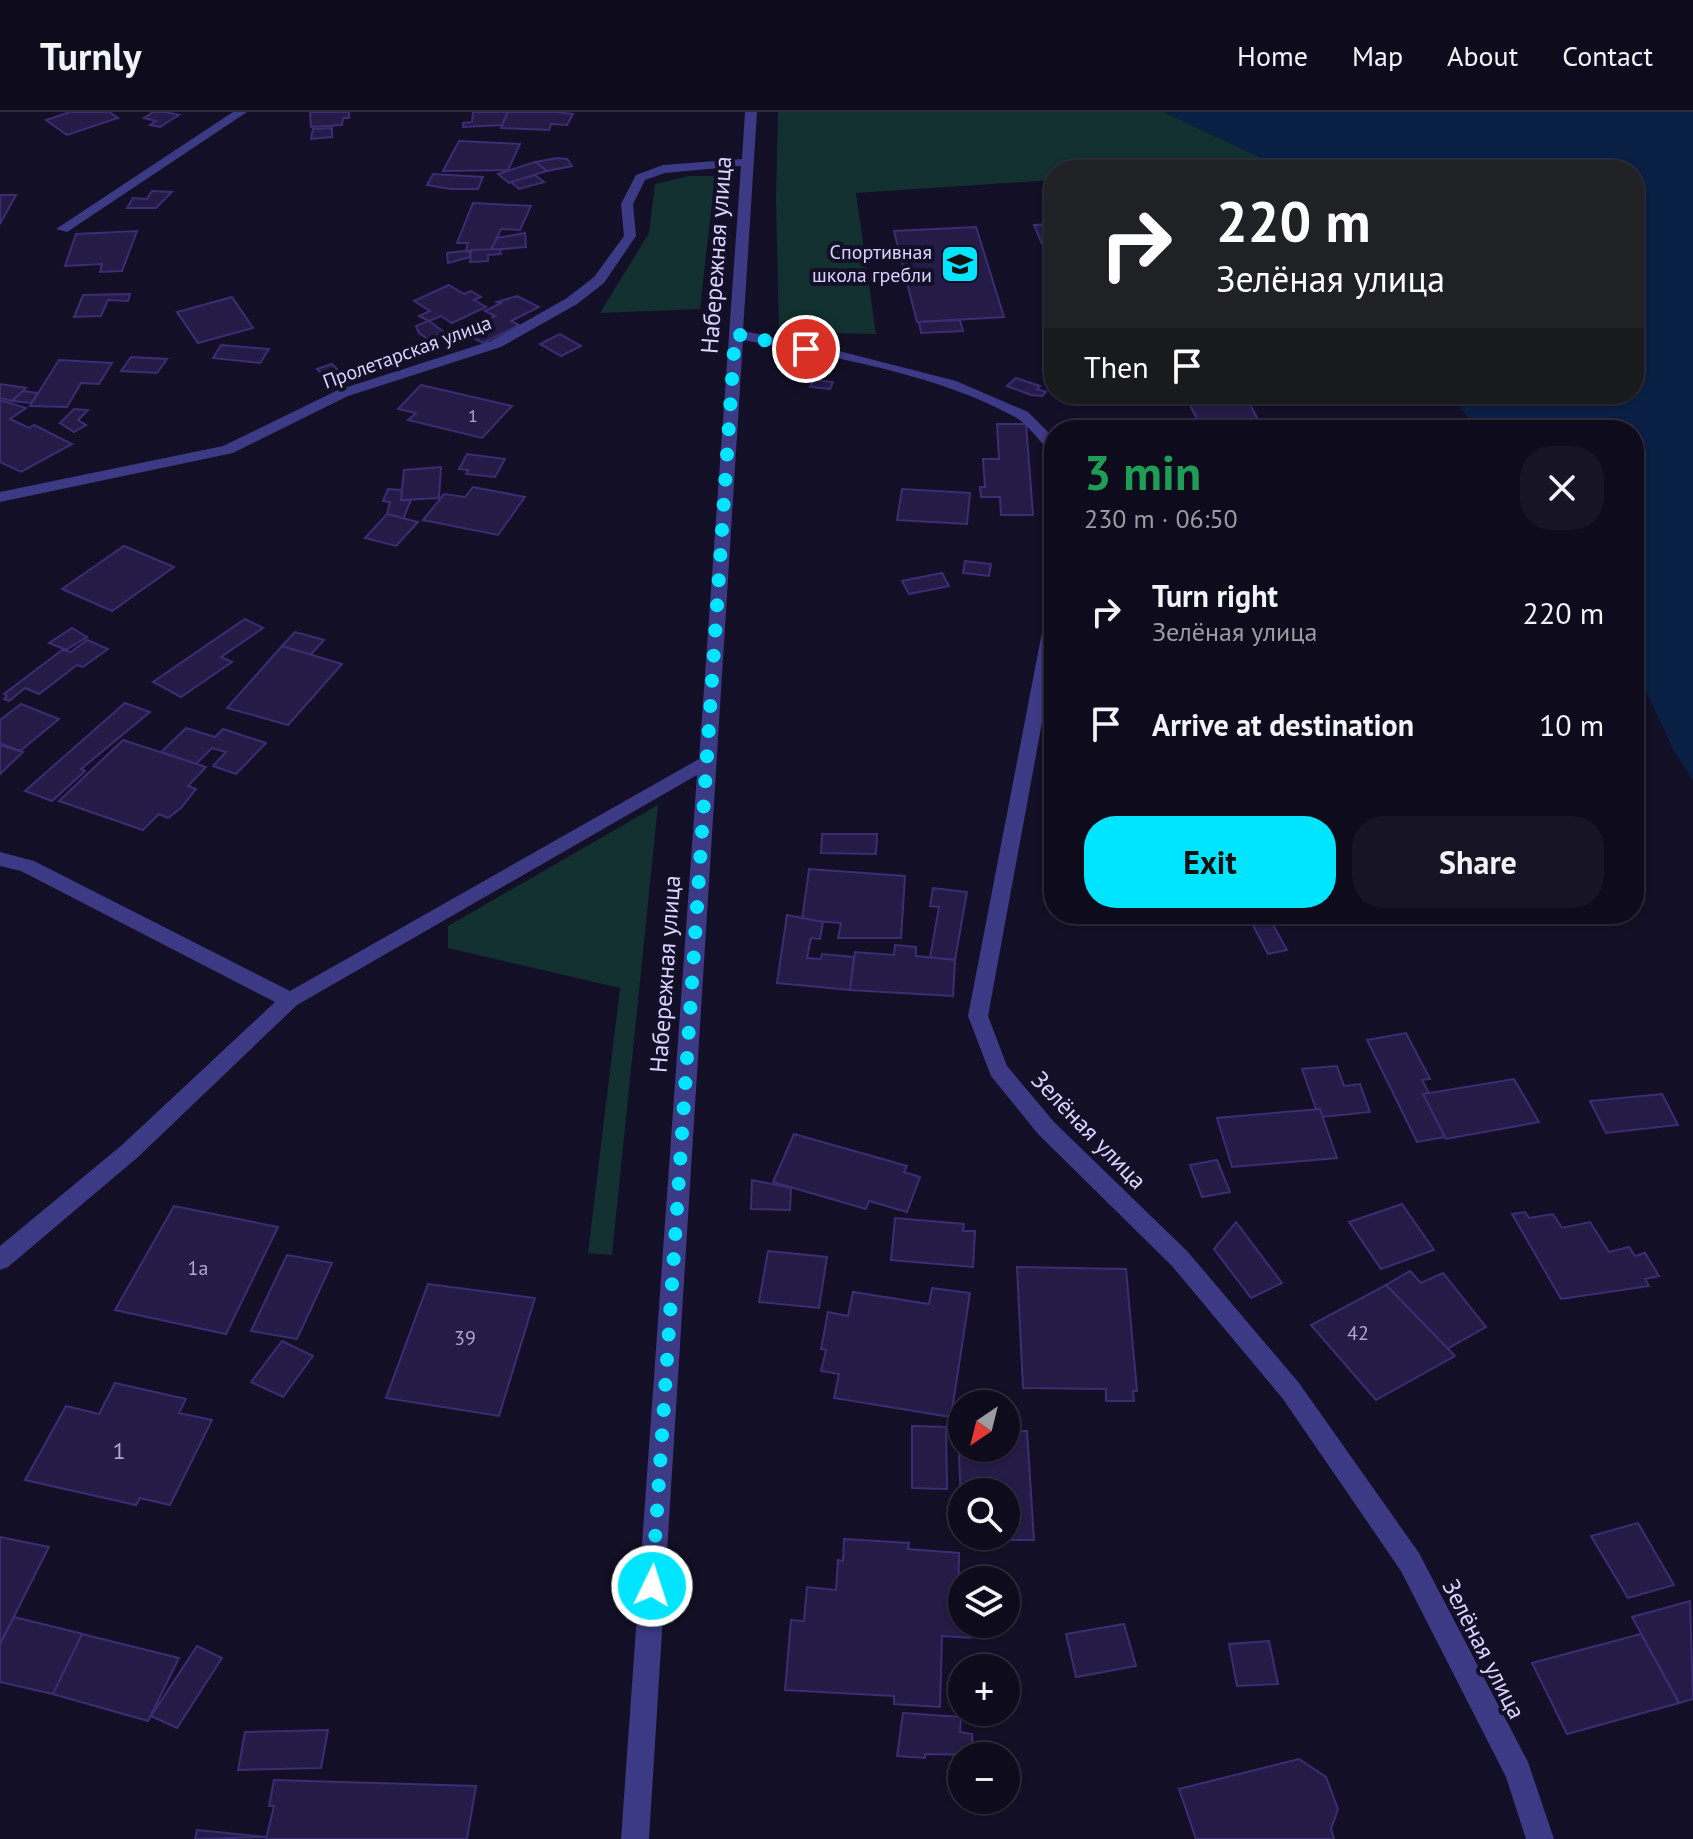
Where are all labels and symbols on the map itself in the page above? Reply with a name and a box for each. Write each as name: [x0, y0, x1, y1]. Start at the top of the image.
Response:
street label: Набережная улица: [694, 155, 738, 355]
place label: Спортивная школа гребли: [812, 239, 932, 288]
school or university icon: Спортивная школа гребли: [939, 243, 981, 285]
street label: Пролетарская улица: [319, 309, 495, 395]
pin: [772, 315, 840, 383]
house number: 1: [468, 404, 478, 427]
street label: Набережная улица: [643, 874, 687, 1074]
street label: Зелёная улица: [1025, 1064, 1153, 1196]
house number: 1а: [188, 1255, 208, 1281]
house number: 42: [1347, 1320, 1369, 1346]
house number: 39: [454, 1325, 476, 1351]
north arrow: [948, 1390, 1020, 1462]
house number: 1: [112, 1435, 126, 1466]
position arrow: [610, 1544, 694, 1628]
street label: Зелёная улица: [1436, 1574, 1532, 1724]

